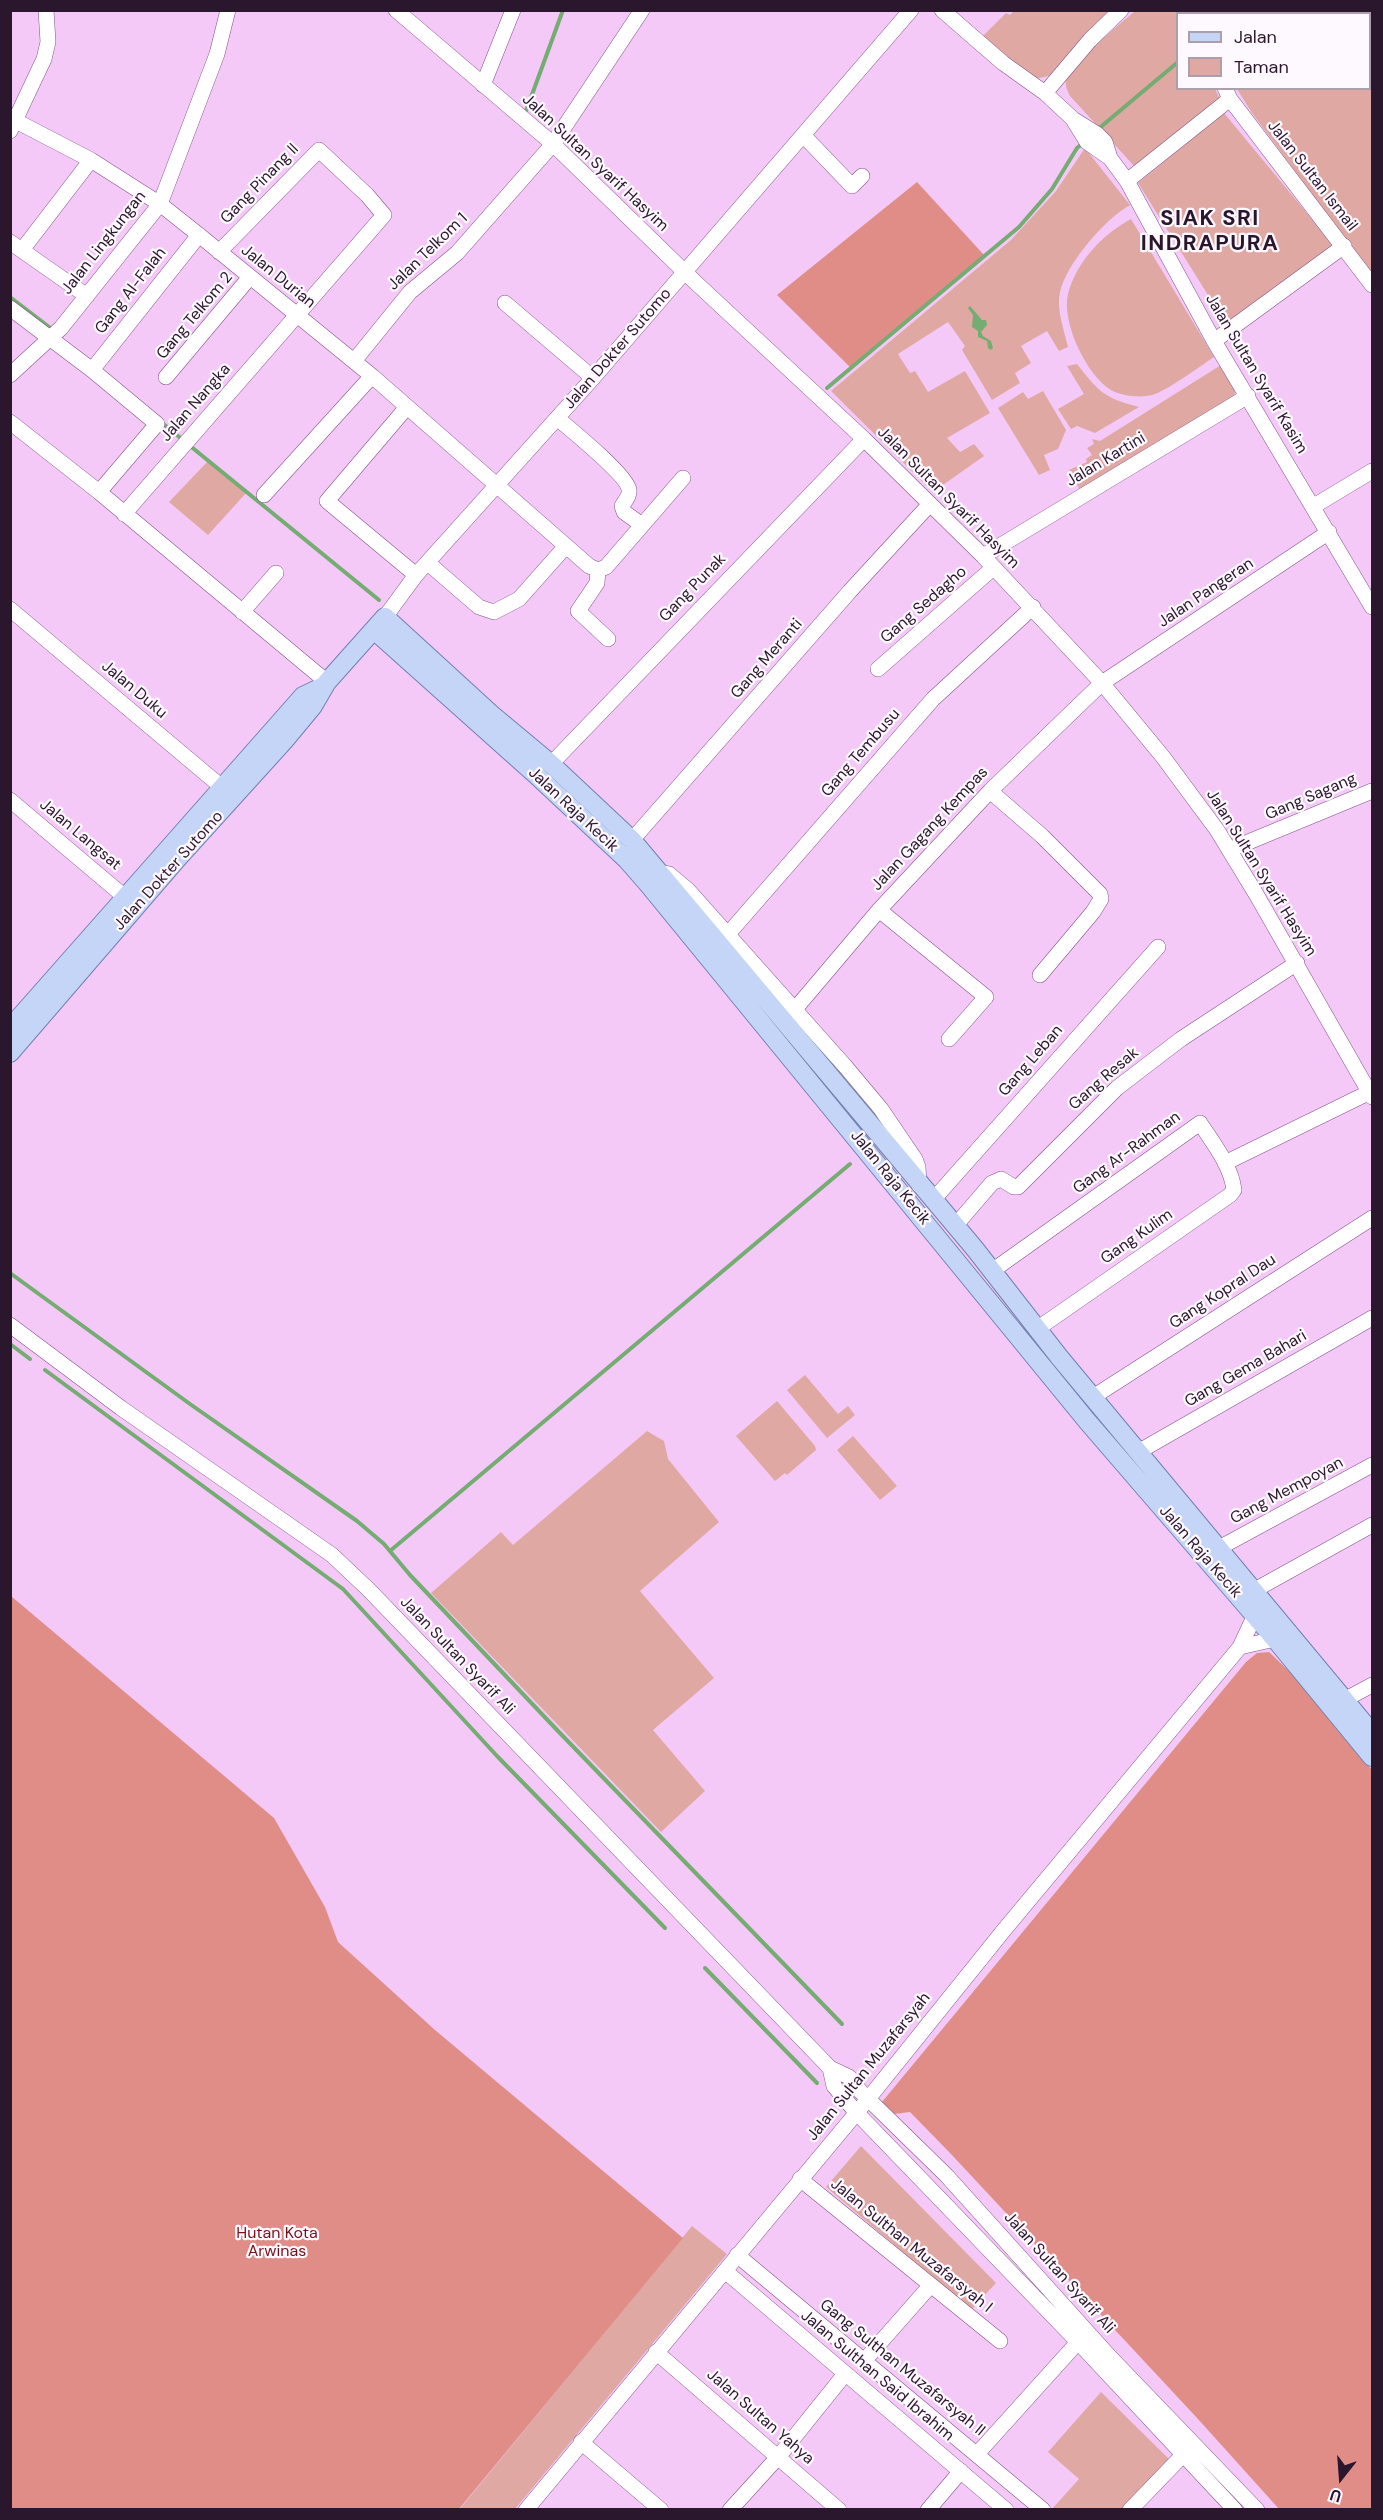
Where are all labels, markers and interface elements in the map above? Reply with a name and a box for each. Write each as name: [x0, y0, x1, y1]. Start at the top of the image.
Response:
legend: [1176, 12, 1371, 90]
text: Jalan: [1234, 25, 1277, 49]
text: Taman: [1234, 55, 1289, 79]
street label: Jalan Sultan Syarif Hasyim: [518, 90, 672, 236]
street label: Jalan Sultan Ismail: [1263, 117, 1361, 235]
street label: Gang Pinang II: [217, 140, 303, 228]
street label: Jalan Lingkungan: [58, 187, 150, 299]
district label: SIAK SRI INDRAPURA: [1141, 206, 1279, 258]
street label: Jalan Telkom 1: [384, 209, 472, 295]
street label: Jalan Durian: [237, 241, 319, 313]
street label: Gang Al-Falah: [91, 244, 171, 338]
street label: Gang Telkom 2: [153, 268, 237, 364]
street label: Jalan Dokter Sutomo: [560, 285, 676, 413]
street label: Jalan Sultan Syarif Kasim: [1201, 291, 1311, 457]
street label: Jalan Nangka: [157, 360, 235, 446]
street label: Jalan Sultan Syarif Hasyim: [873, 423, 1023, 573]
street label: Jalan Kartini: [1063, 429, 1149, 491]
street label: Gang Punak: [656, 550, 730, 626]
street label: Jalan Pangeran: [1155, 554, 1257, 632]
street label: Gang Sedagho: [877, 562, 971, 648]
street label: Gang Meranti: [727, 615, 807, 703]
street label: Jalan Duku: [97, 657, 171, 723]
street label: Gang Tembusu: [818, 705, 904, 801]
street label: Jalan Raja Kecik: [524, 763, 622, 857]
street label: Jalan Gagang Kempas: [868, 763, 992, 895]
street label: Gang Sagang: [1263, 769, 1359, 825]
street label: Jalan Sultan Syarif Hasyim: [1202, 786, 1320, 960]
street label: Jalan Langsat: [35, 795, 125, 875]
street label: Jalan Dokter Sutomo: [110, 807, 228, 935]
street label: Gang Leban: [995, 1021, 1067, 1101]
street label: Gang Resak: [1065, 1044, 1143, 1114]
street label: Gang Ar-Rahman: [1070, 1108, 1184, 1198]
street label: Jalan Raja Kecik: [846, 1127, 934, 1229]
street label: Gang Kulim: [1097, 1205, 1177, 1269]
street label: Gang Kopral Dau: [1166, 1250, 1280, 1334]
street label: Gang Gema Bahari: [1182, 1326, 1310, 1412]
street label: Gang Mempoyan: [1227, 1453, 1347, 1529]
street label: Jalan Raja Kecik: [1155, 1502, 1245, 1602]
street label: Jalan Sultan Syarif Ali: [396, 1593, 518, 1719]
street label: Jalan Sultan Muzafarsyah: [803, 1989, 935, 2145]
street label: Jalan Sulthan Muzafarsyah I: [826, 2175, 996, 2317]
street label: Jalan Sultan Syarif Ali: [999, 2208, 1119, 2338]
park label: Hutan Kota Arwinas: [236, 2224, 318, 2262]
street label: Gang Sulthan Muzafarsyah II: [816, 2295, 988, 2441]
street label: Jalan Sulthan Said Ibrahim: [797, 2306, 957, 2446]
street label: Jalan Sultan Yahya: [702, 2365, 818, 2469]
north arrow: [1311, 2448, 1371, 2508]
text: U: [1327, 2484, 1344, 2507]

